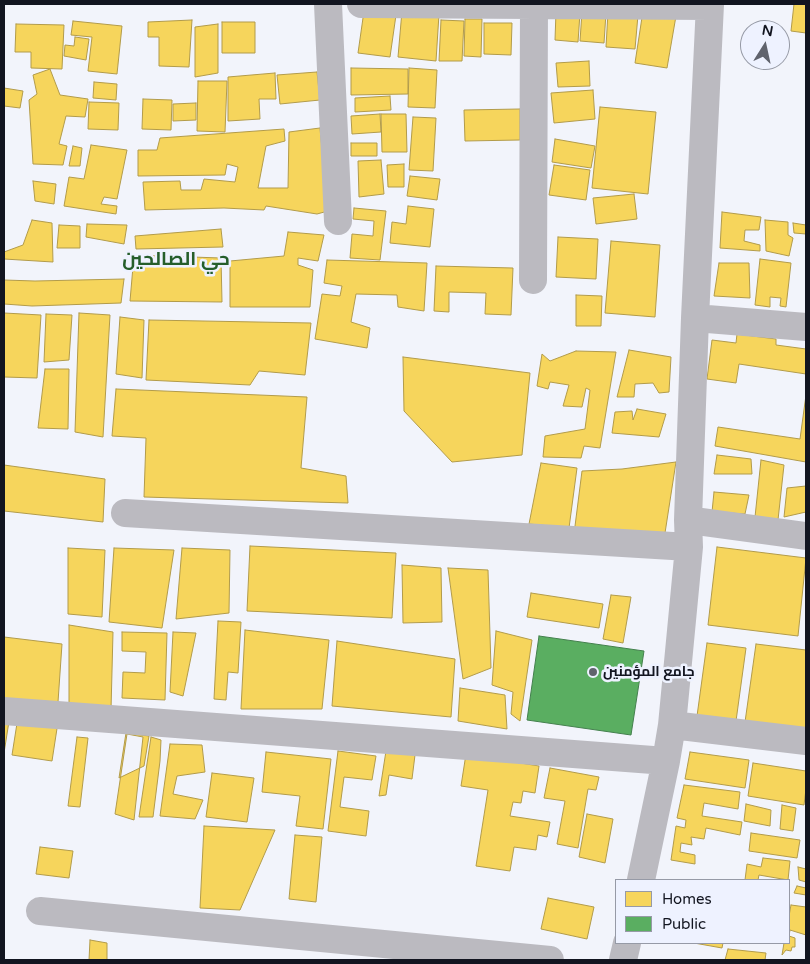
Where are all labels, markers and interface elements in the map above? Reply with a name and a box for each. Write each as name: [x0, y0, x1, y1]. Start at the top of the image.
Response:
north arrow: [740, 20, 790, 70]
text: N: [761, 21, 775, 40]
district label: حي الصالحين: [122, 249, 230, 271]
place label: جامع المؤمنين: [603, 664, 695, 680]
marker: جامع المؤمنين: [587, 666, 599, 678]
legend: [615, 879, 790, 944]
text: Homes: [662, 890, 712, 908]
text: Public: [662, 915, 706, 933]

